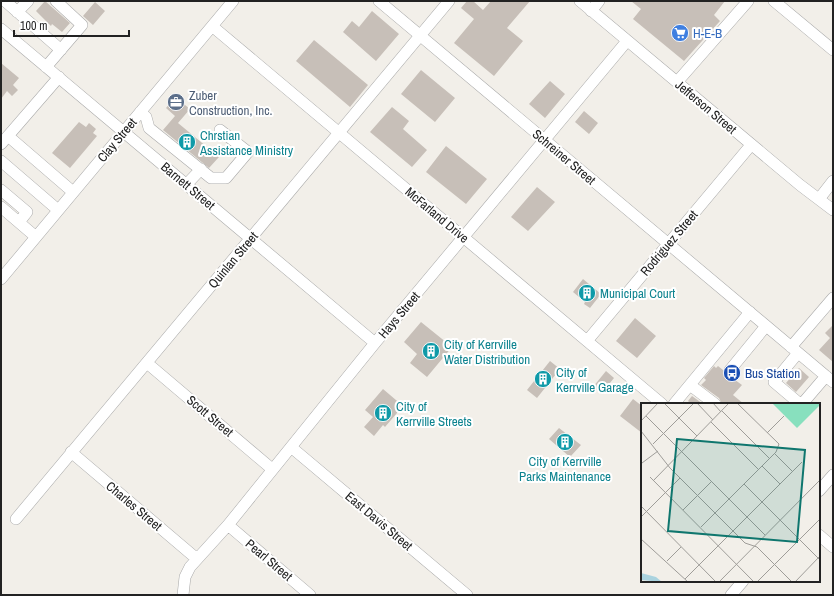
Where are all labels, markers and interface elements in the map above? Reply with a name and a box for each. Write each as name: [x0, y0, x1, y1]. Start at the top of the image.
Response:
scale bar: [14, 12, 129, 38]
text: 100 m: [20, 18, 47, 34]
supermarket icon: H-E-B: [670, 23, 690, 43]
place label: H-E-B: [693, 25, 722, 42]
street label: Jefferson Street: [672, 76, 740, 138]
place label: Zuber Construction, Inc.: [189, 87, 273, 119]
office icon: Zuber Construction, Inc.: [166, 92, 186, 112]
street label: Clay Street: [94, 114, 140, 166]
street label: Schreiner Street: [529, 126, 599, 188]
place label: Chrstian Assistance Ministry: [199, 127, 294, 159]
building icon: Chrstian Assistance Ministry: [177, 132, 197, 152]
street label: Barnett Street: [157, 158, 219, 214]
street label: McFarland Drive: [402, 183, 472, 247]
street label: Rodriguez Street: [637, 207, 701, 279]
street label: Quinlan Street: [204, 228, 262, 292]
building icon: Municipal Court: [577, 283, 597, 303]
place label: Municipal Court: [600, 285, 675, 302]
street label: Hays Street: [375, 288, 423, 342]
place label: City of Kerrville Water Distribution: [444, 336, 530, 368]
building icon: City of Kerrville Water Distribution: [421, 341, 441, 361]
bus stop icon: Bus Station: [722, 363, 742, 383]
place label: City of Kerrville Garage: [556, 364, 634, 396]
place label: Bus Station: [745, 365, 800, 382]
building icon: City of Kerrville Garage: [533, 369, 553, 389]
street label: Scott Street: [183, 392, 237, 440]
place label: City of Kerrville Streets: [396, 398, 472, 430]
building icon: City of Kerrville Streets: [373, 403, 393, 423]
inset map: [641, 403, 820, 582]
building icon: City of Kerrville Parks Maintenance: [555, 432, 575, 452]
place label: City of Kerrville Parks Maintenance: [519, 453, 611, 485]
street label: Charles Street: [102, 478, 166, 534]
street label: East Davis Street: [342, 488, 416, 554]
street label: Pearl Street: [242, 535, 296, 585]

